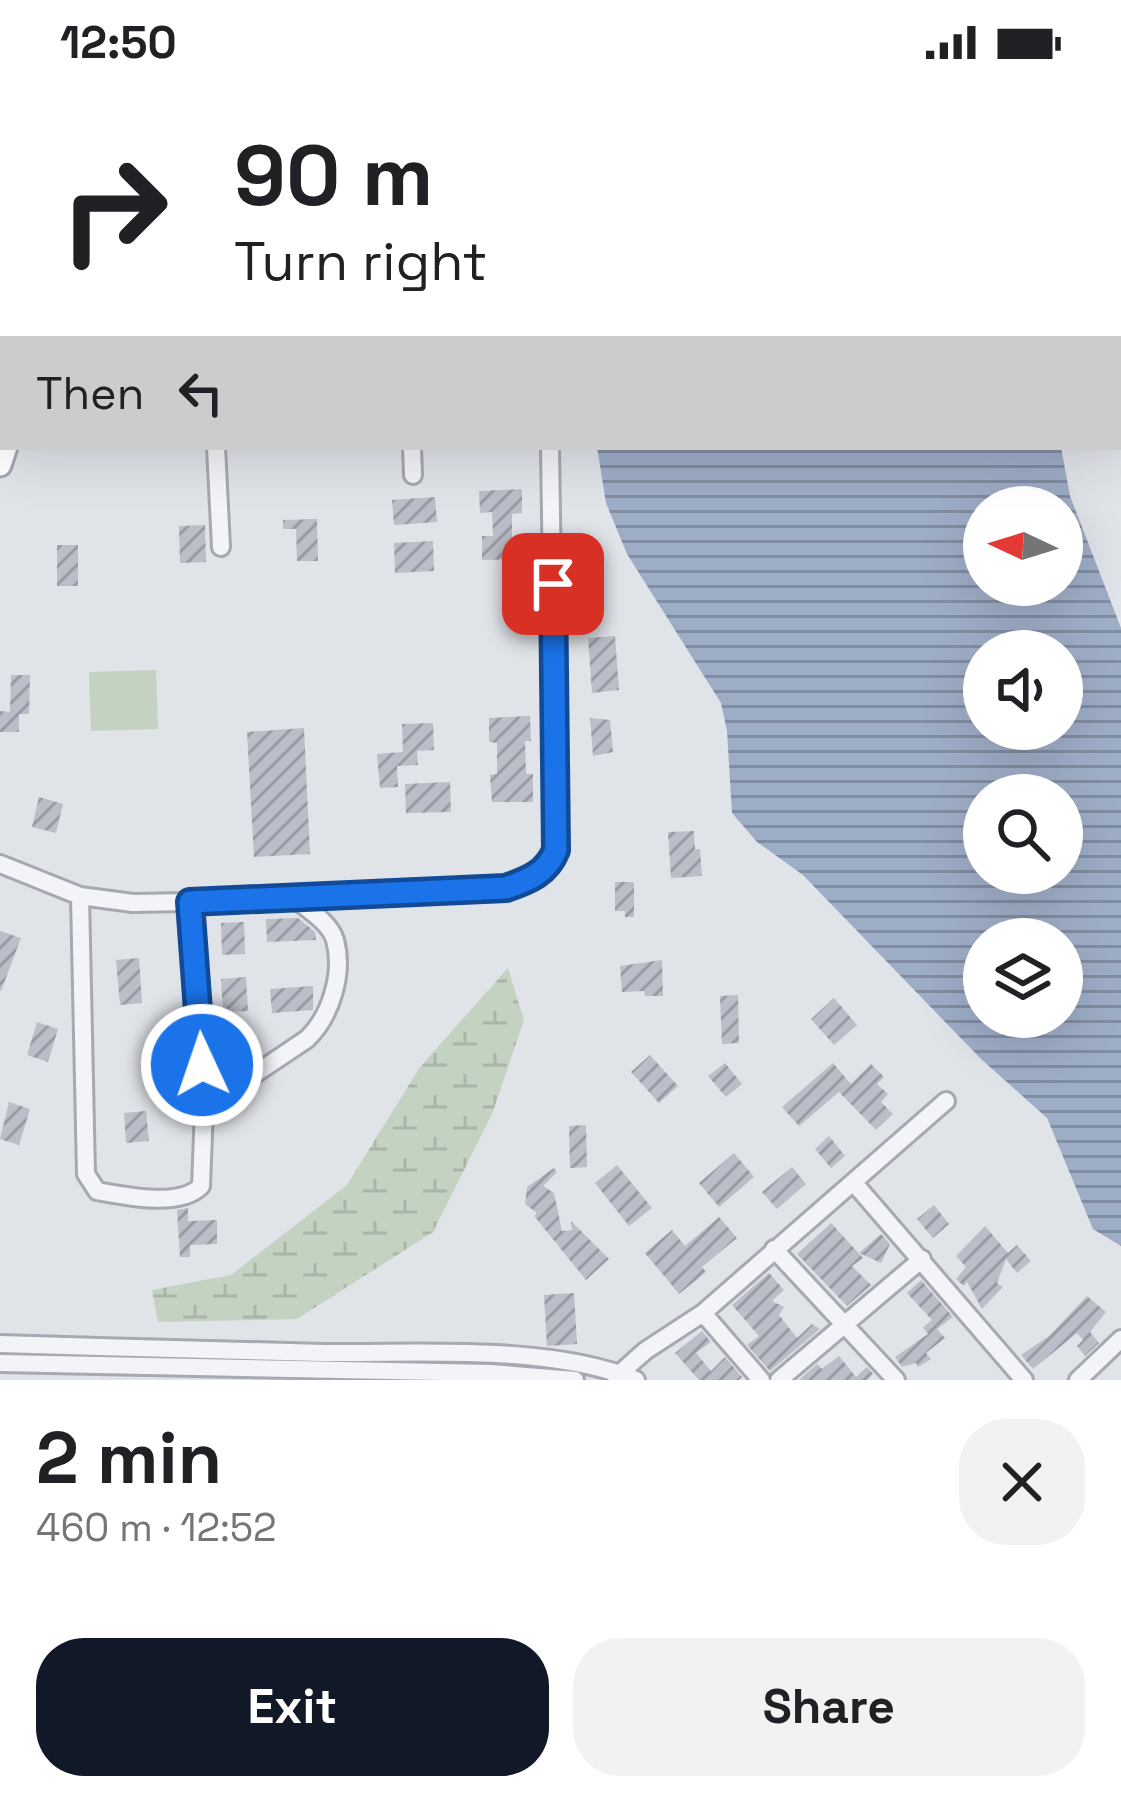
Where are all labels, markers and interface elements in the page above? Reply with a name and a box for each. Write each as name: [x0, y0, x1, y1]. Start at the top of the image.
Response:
text: 12:50: [60, 14, 177, 71]
text: 90 m: [234, 122, 433, 230]
icon: right: [36, 132, 192, 288]
text: Turn right: [234, 227, 487, 296]
icon: left: [168, 360, 234, 426]
text: Then: [36, 365, 144, 422]
north arrow: [963, 486, 1083, 606]
map controls: [963, 486, 1083, 1038]
pin: [502, 533, 604, 635]
icon: arrive: [520, 551, 586, 617]
button: sound: [963, 630, 1083, 750]
button: search: [963, 774, 1083, 894]
button: layers: [963, 918, 1083, 1038]
position arrow: [139, 1002, 265, 1128]
text: 2 min: [36, 1412, 222, 1504]
button: close: [959, 1419, 1085, 1545]
text: 460 m · 12:52: [36, 1503, 276, 1552]
button: Exit: [36, 1638, 549, 1776]
button: Share: [573, 1638, 1085, 1776]

